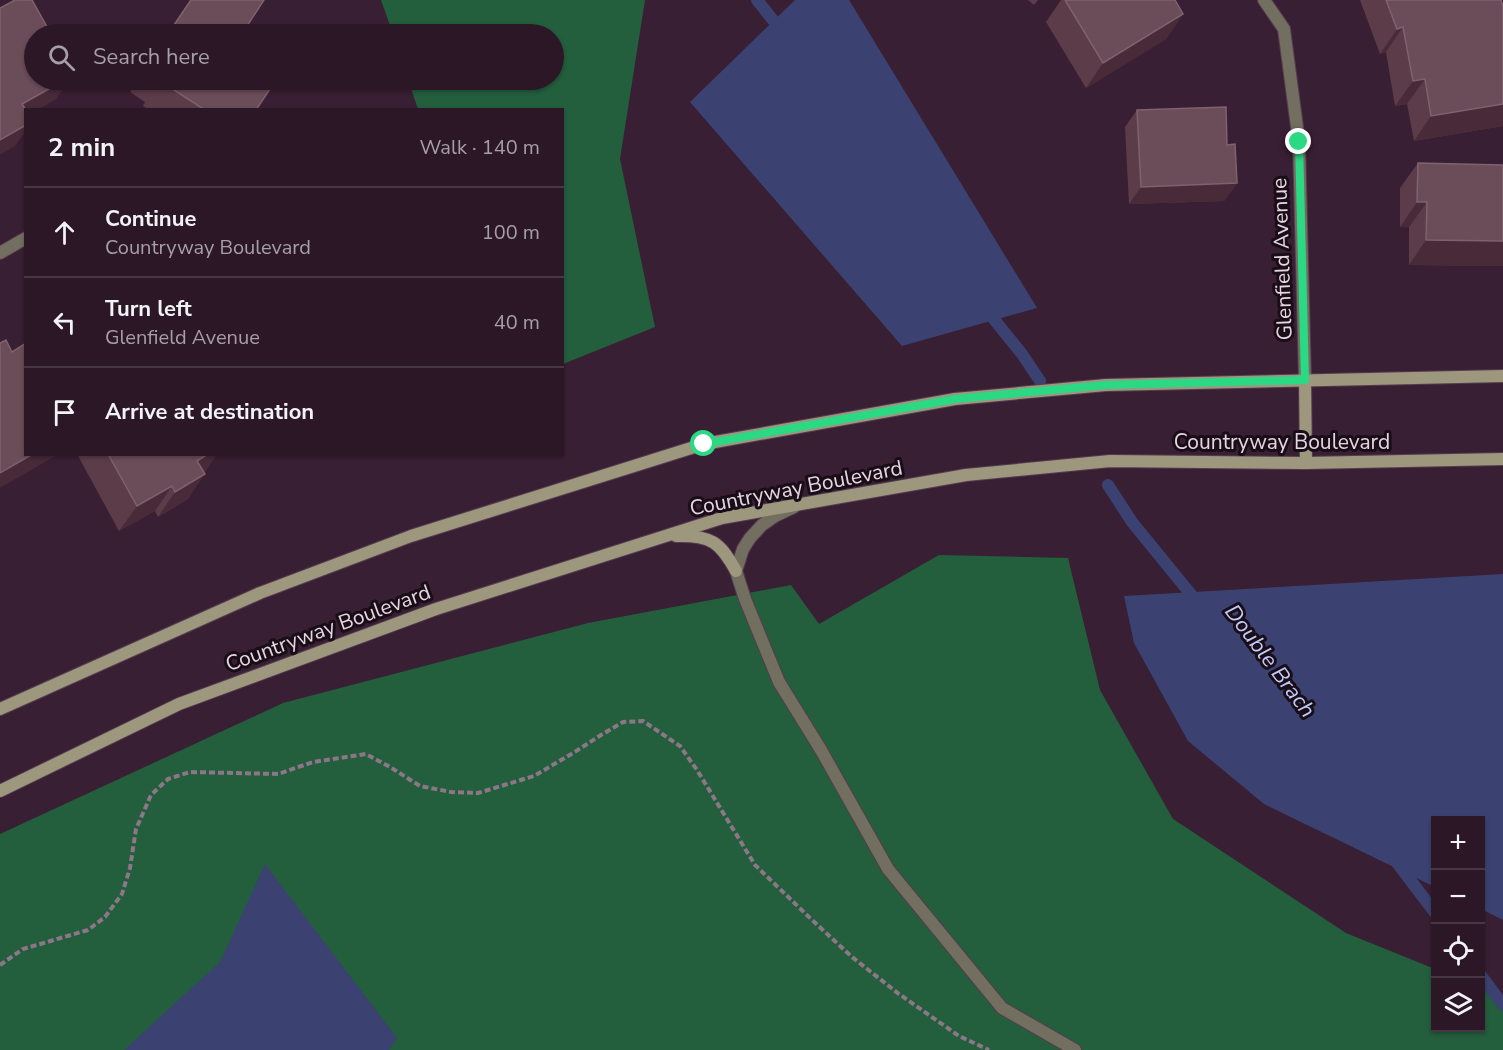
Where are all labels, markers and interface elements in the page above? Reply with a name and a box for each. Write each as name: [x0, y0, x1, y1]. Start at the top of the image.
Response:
search box: [24, 24, 564, 90]
icon: search: [45, 41, 78, 74]
text: Search here: [93, 42, 210, 72]
route end: [1285, 128, 1311, 154]
text: 2 min: [48, 130, 115, 165]
text: Walk · 140 m: [420, 134, 540, 161]
street label: Glenfield Avenue: [1265, 177, 1299, 341]
text: Continue: [105, 204, 196, 234]
icon: ahead: [48, 216, 81, 249]
text: 100 m: [482, 219, 540, 246]
text: Countryway Boulevard: [105, 234, 311, 261]
text: Turn left: [105, 294, 192, 324]
icon: left: [48, 306, 81, 339]
text: 40 m: [494, 309, 540, 336]
text: Glenfield Avenue: [105, 324, 260, 351]
icon: arrive: [48, 396, 81, 429]
text: Arrive at destination: [105, 397, 314, 427]
street label: Countryway Boulevard: [1174, 428, 1390, 456]
route start: [690, 430, 716, 456]
street label: Countryway Boulevard: [687, 454, 905, 522]
street label: Countryway Boulevard: [222, 578, 434, 678]
water label: Double Brach: [1218, 598, 1322, 724]
map controls: [1431, 816, 1485, 1032]
button: +: [1431, 816, 1485, 870]
button: −: [1431, 870, 1485, 924]
button: locate: [1431, 924, 1485, 978]
button: layers: [1431, 978, 1485, 1032]

